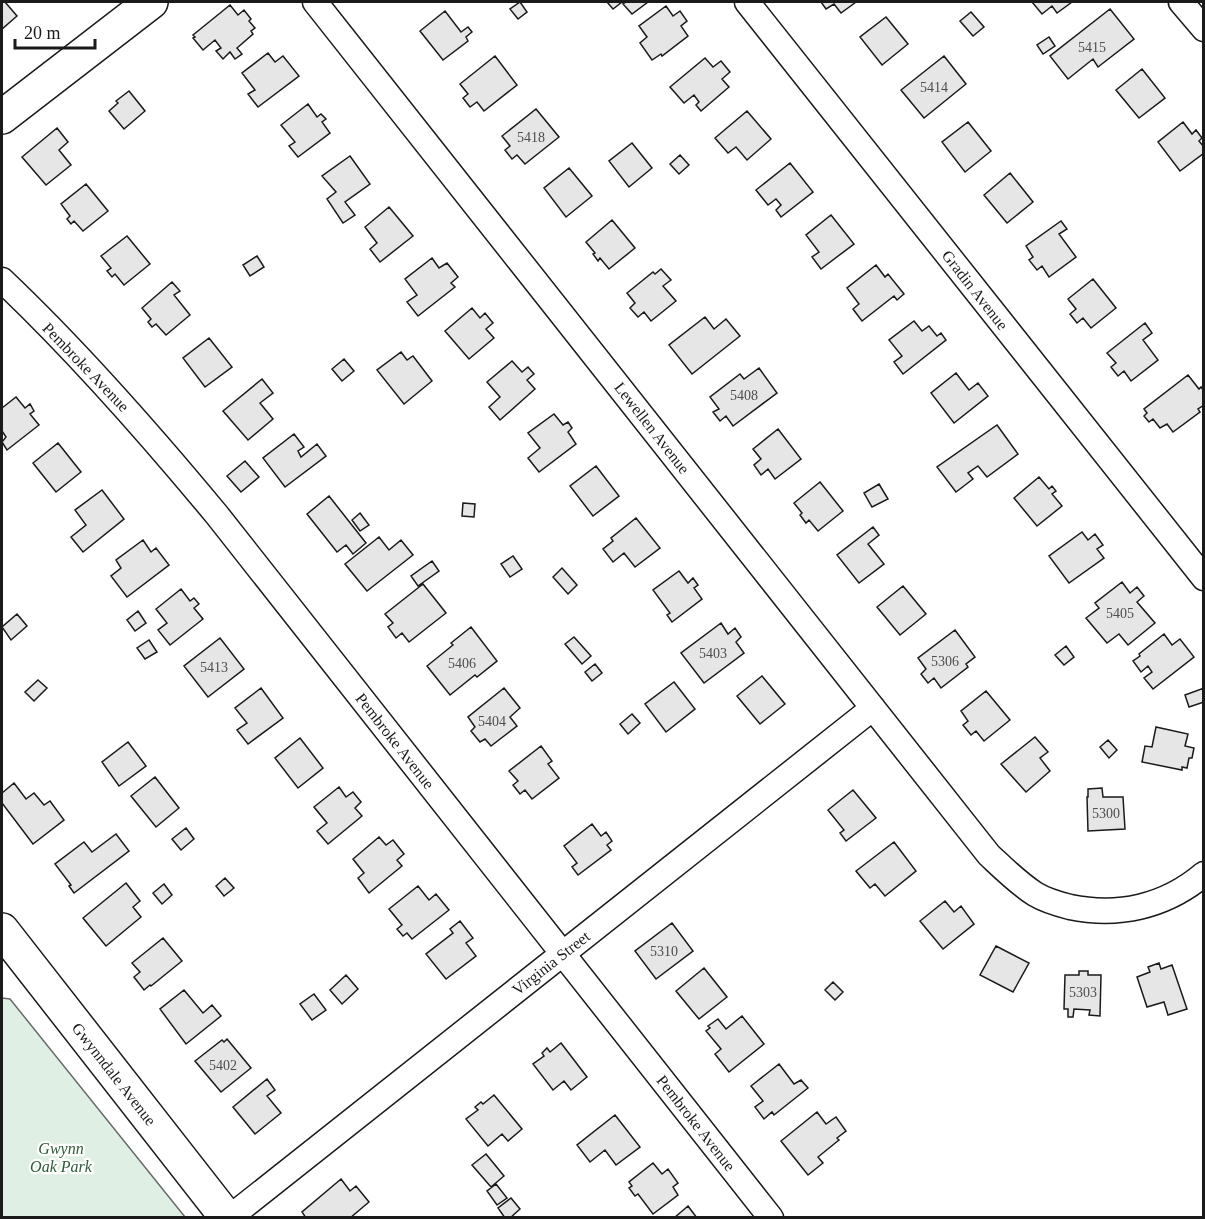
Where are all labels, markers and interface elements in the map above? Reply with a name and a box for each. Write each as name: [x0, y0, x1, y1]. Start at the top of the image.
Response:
scale bar: [15, 12, 94, 50]
text: 20 m: [24, 23, 61, 43]
house number: 5415: [1078, 40, 1106, 55]
house number: 5414: [920, 80, 948, 95]
house number: 5418: [517, 130, 545, 145]
street label: Gradin Avenue: [939, 247, 1011, 333]
street label: Pembroke Avenue: [39, 319, 133, 415]
street label: Lewellen Avenue: [611, 379, 693, 477]
house number: 5408: [730, 388, 758, 403]
house number: 5405: [1106, 606, 1134, 621]
house number: 5403: [699, 646, 727, 661]
house number: 5306: [931, 654, 959, 669]
house number: 5406: [448, 656, 476, 671]
house number: 5413: [200, 660, 228, 675]
street label: Pembroke Avenue: [352, 690, 438, 792]
house number: 5404: [478, 714, 506, 729]
house number: 5300: [1092, 806, 1120, 821]
street label: Virginia Street: [509, 927, 594, 999]
house number: 5310: [650, 944, 678, 959]
house number: 5303: [1069, 985, 1097, 1000]
street label: Gwynndale Avenue: [68, 1019, 159, 1129]
house number: 5402: [209, 1058, 237, 1073]
street label: Pembroke Avenue: [653, 1072, 739, 1174]
park label: Gwynn Oak Park: [30, 1140, 93, 1175]

